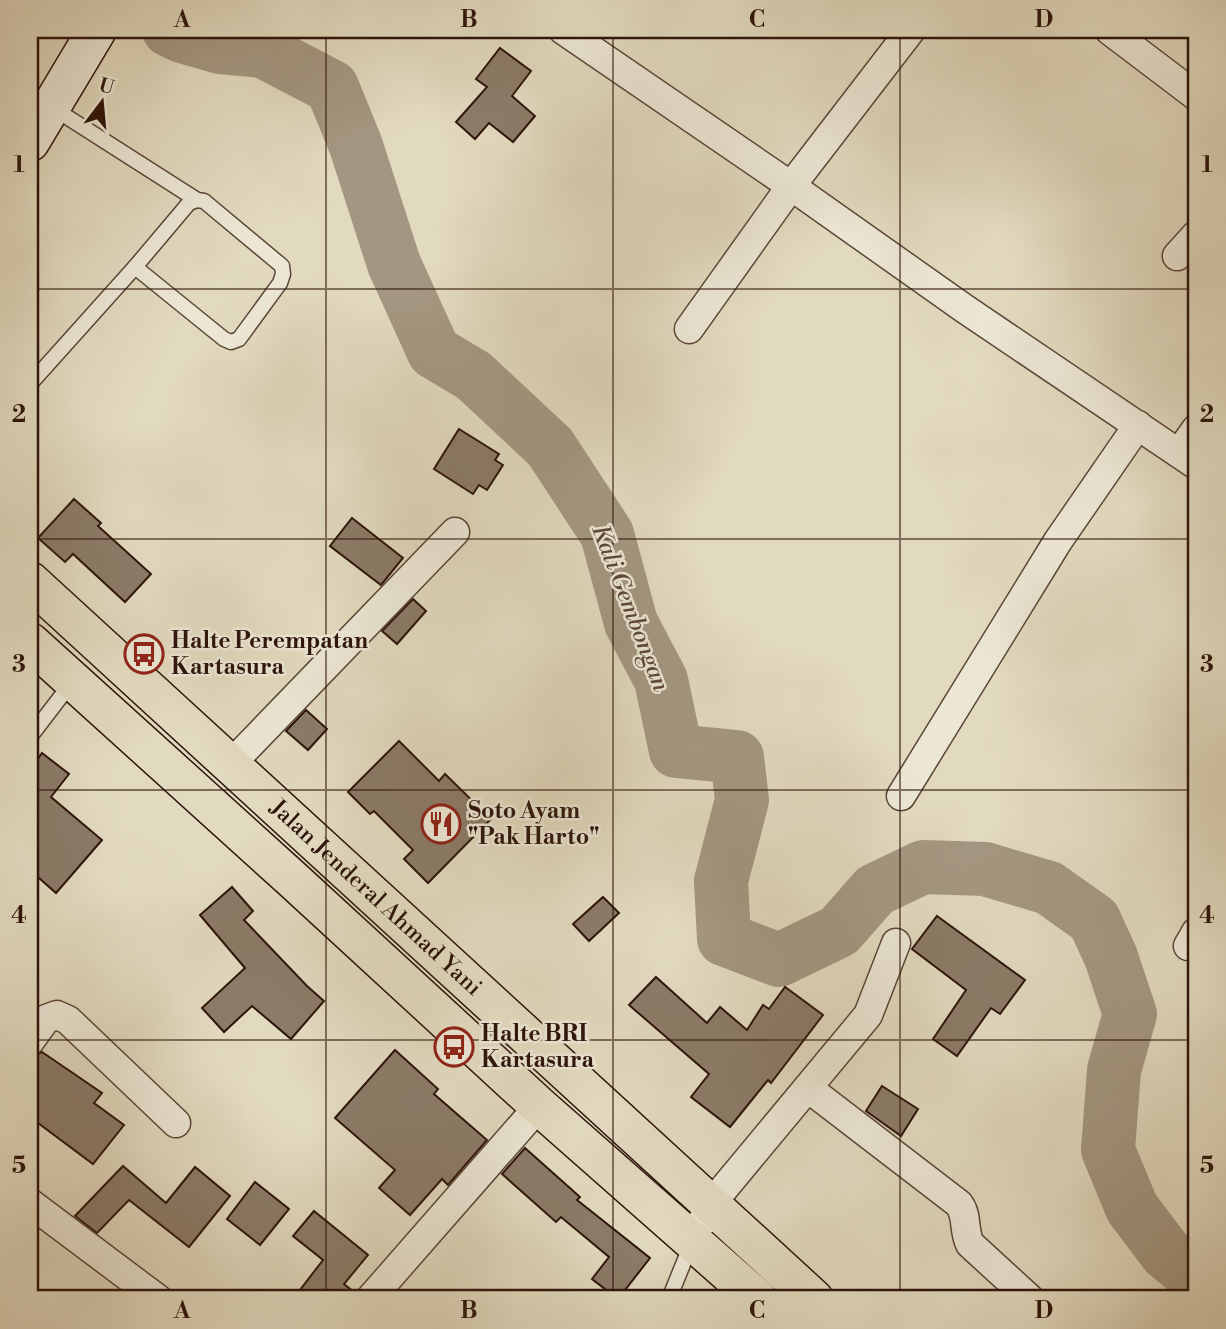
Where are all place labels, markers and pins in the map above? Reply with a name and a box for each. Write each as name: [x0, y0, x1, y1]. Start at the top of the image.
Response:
place label: Halte Perempatan Kartasura: [171, 627, 368, 681]
bus stop icon: Halte Perempatan Kartasura: [123, 633, 165, 675]
place label: Soto Ayam "Pak Harto": [468, 797, 600, 851]
restaurant icon: Soto Ayam "Pak Harto": [420, 803, 462, 845]
place label: Halte BRI Kartasura: [481, 1020, 594, 1074]
bus stop icon: Halte BRI Kartasura: [433, 1026, 475, 1068]

